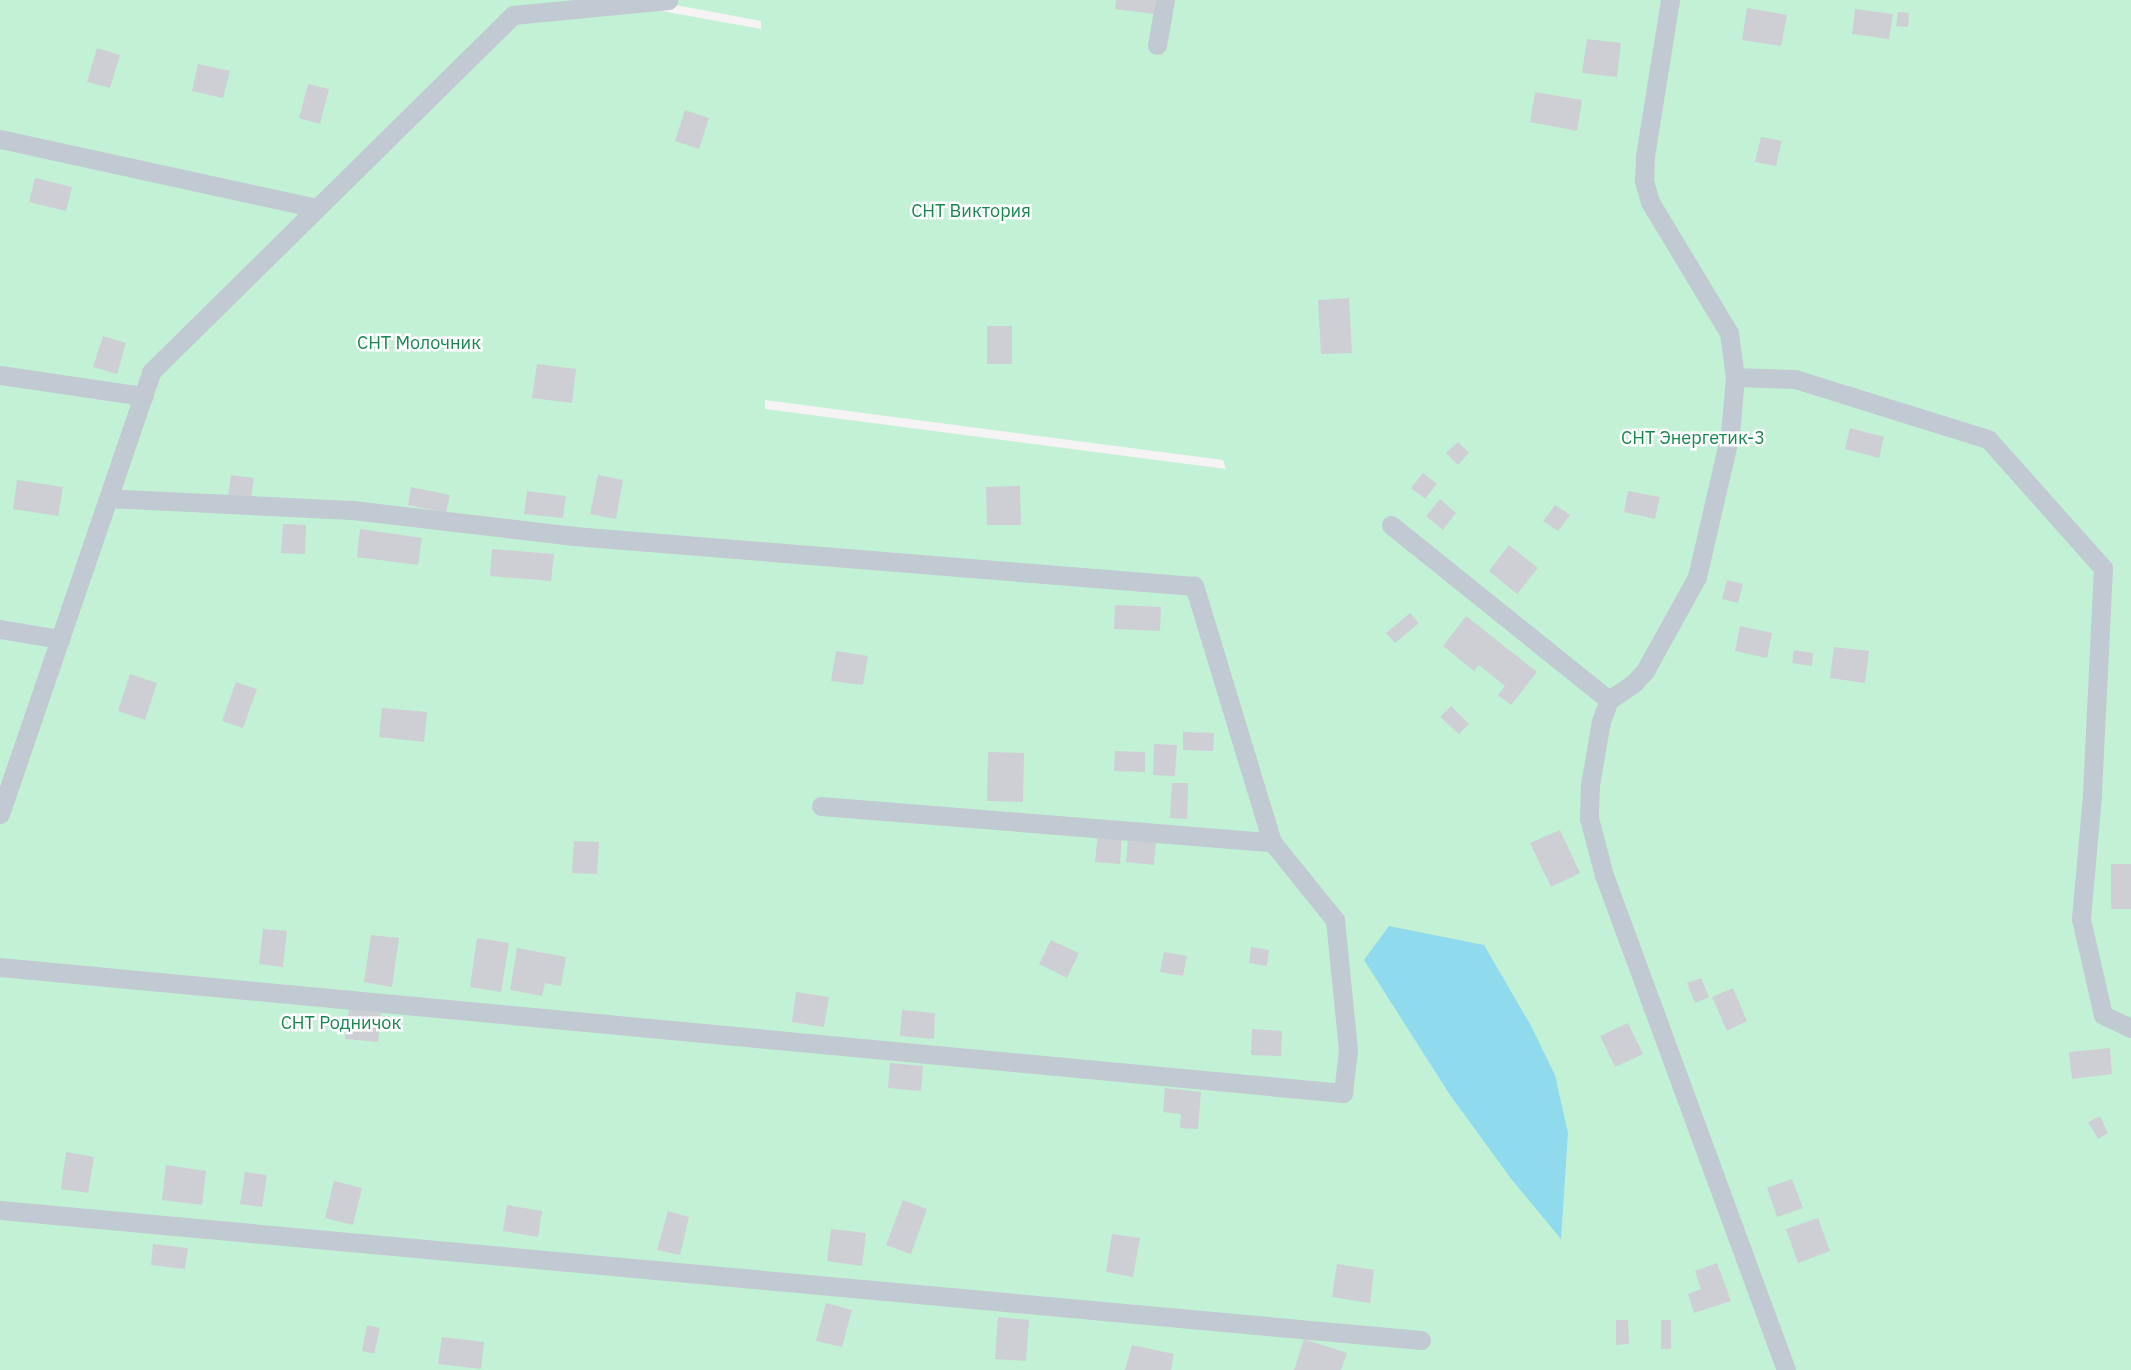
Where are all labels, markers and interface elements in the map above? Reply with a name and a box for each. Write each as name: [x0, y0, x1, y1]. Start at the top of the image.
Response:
park label: СНТ Виктория: [911, 200, 1031, 222]
park label: СНТ Молочник: [357, 332, 481, 354]
park label: СНТ Энергетик-3: [1621, 427, 1765, 449]
park label: СНТ Родничок: [281, 1012, 401, 1034]

